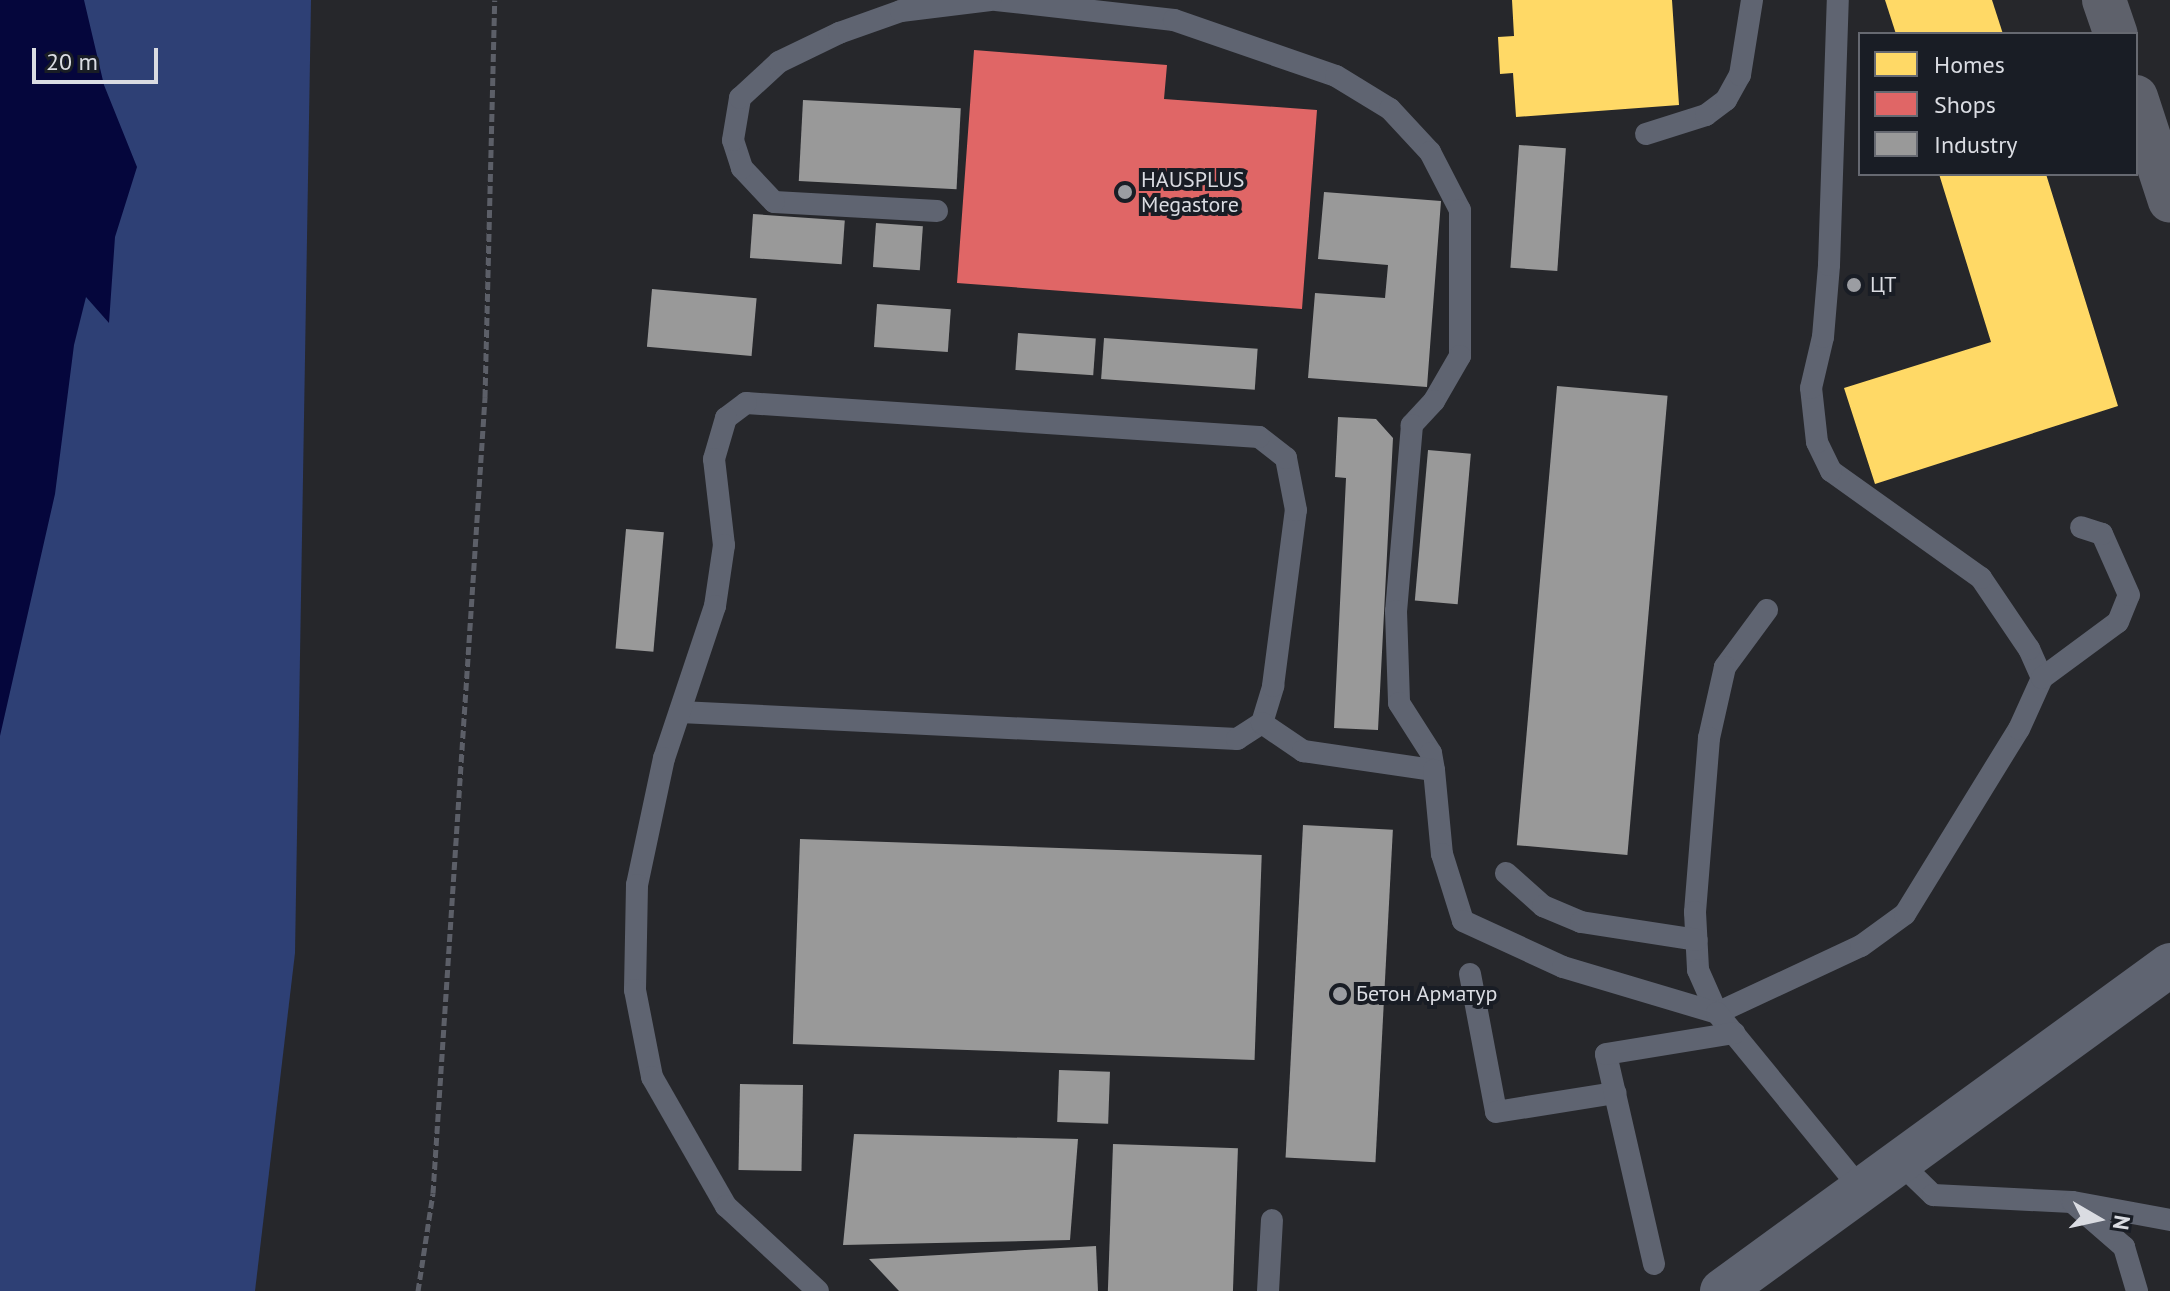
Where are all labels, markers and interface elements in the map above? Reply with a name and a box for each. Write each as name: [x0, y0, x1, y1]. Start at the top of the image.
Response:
scale bar: [36, 32, 162, 82]
legend: [1858, 32, 2138, 176]
text: 20 m: [46, 46, 98, 77]
text: Homes: [1934, 49, 2005, 80]
text: Shops: [1934, 89, 1996, 120]
text: Industry: [1934, 129, 2018, 160]
place label: HAUSPLUS Megastore: [1141, 166, 1244, 218]
marker: HAUSPLUS Megastore: [1116, 183, 1134, 201]
place label: ЦТ: [1870, 272, 1896, 298]
marker: ЦТ: [1845, 276, 1863, 294]
place label: Бетон Арматур: [1356, 981, 1498, 1007]
marker: Бетон Арматур: [1331, 985, 1349, 1003]
north arrow: [2058, 1179, 2138, 1259]
text: N: [2107, 1213, 2137, 1232]

